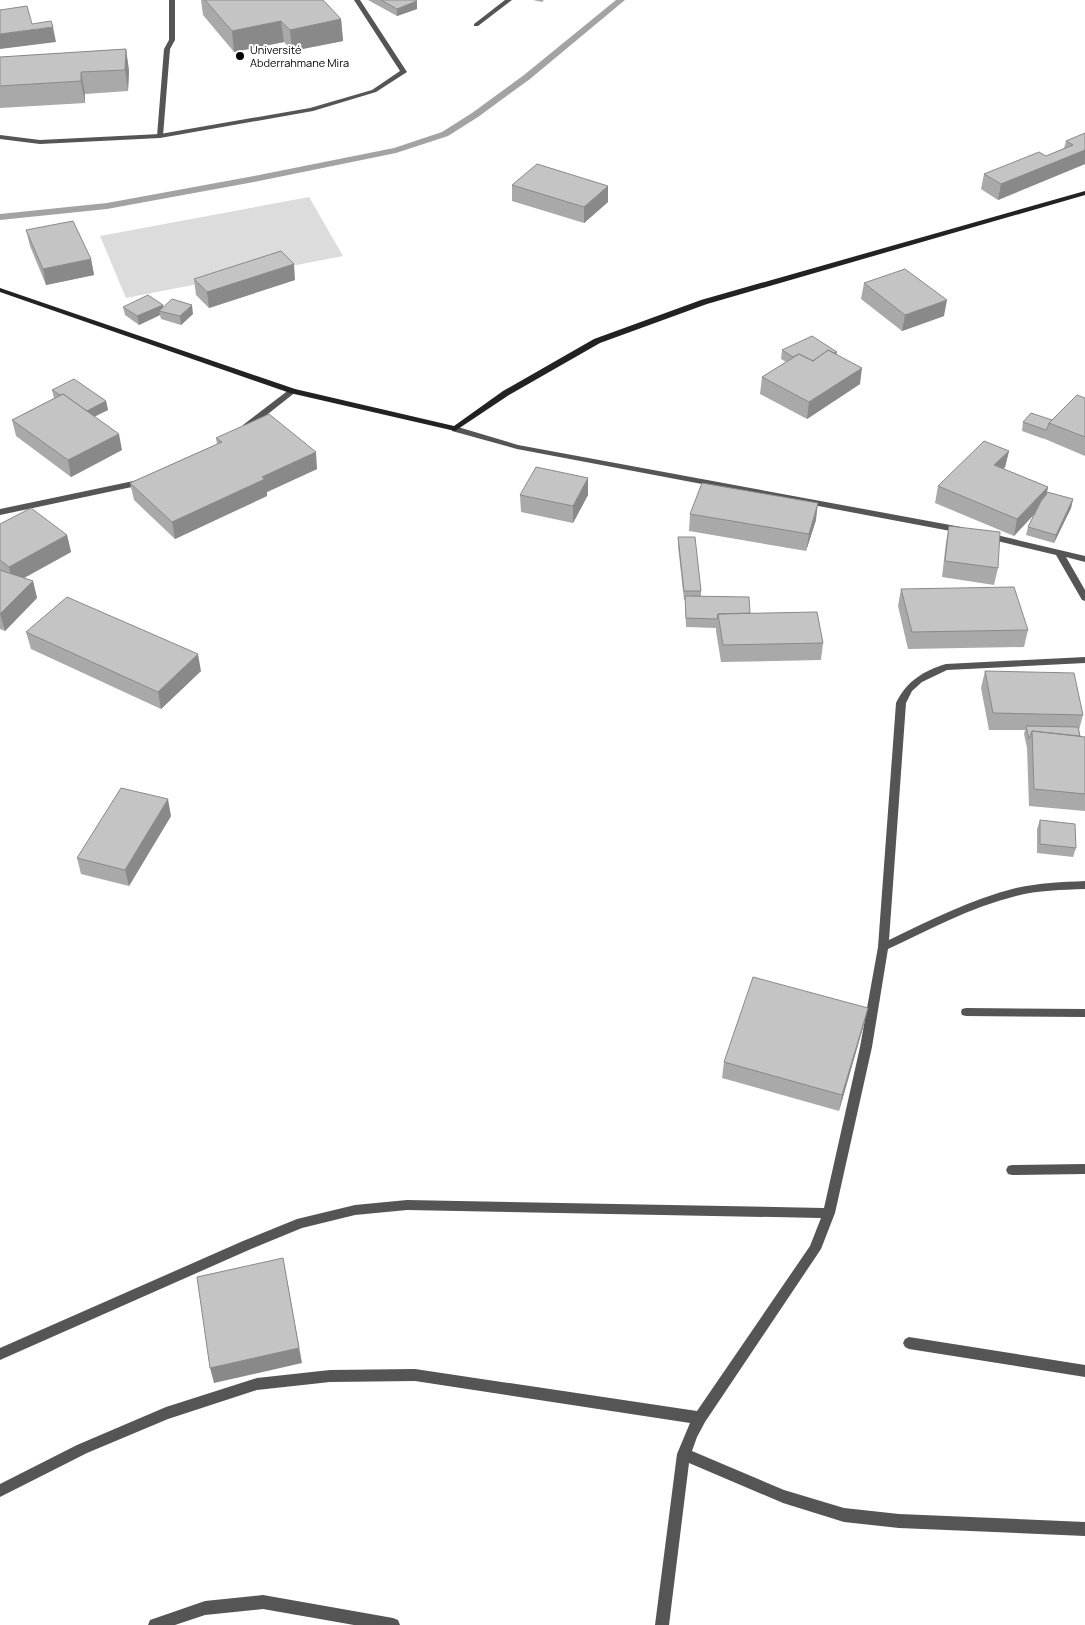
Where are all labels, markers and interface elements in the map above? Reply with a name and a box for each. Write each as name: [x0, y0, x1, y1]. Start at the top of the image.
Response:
place label: Université Abderrahmane Mira: [250, 42, 349, 70]
marker: Université Abderrahmane Mira: [234, 50, 246, 62]

